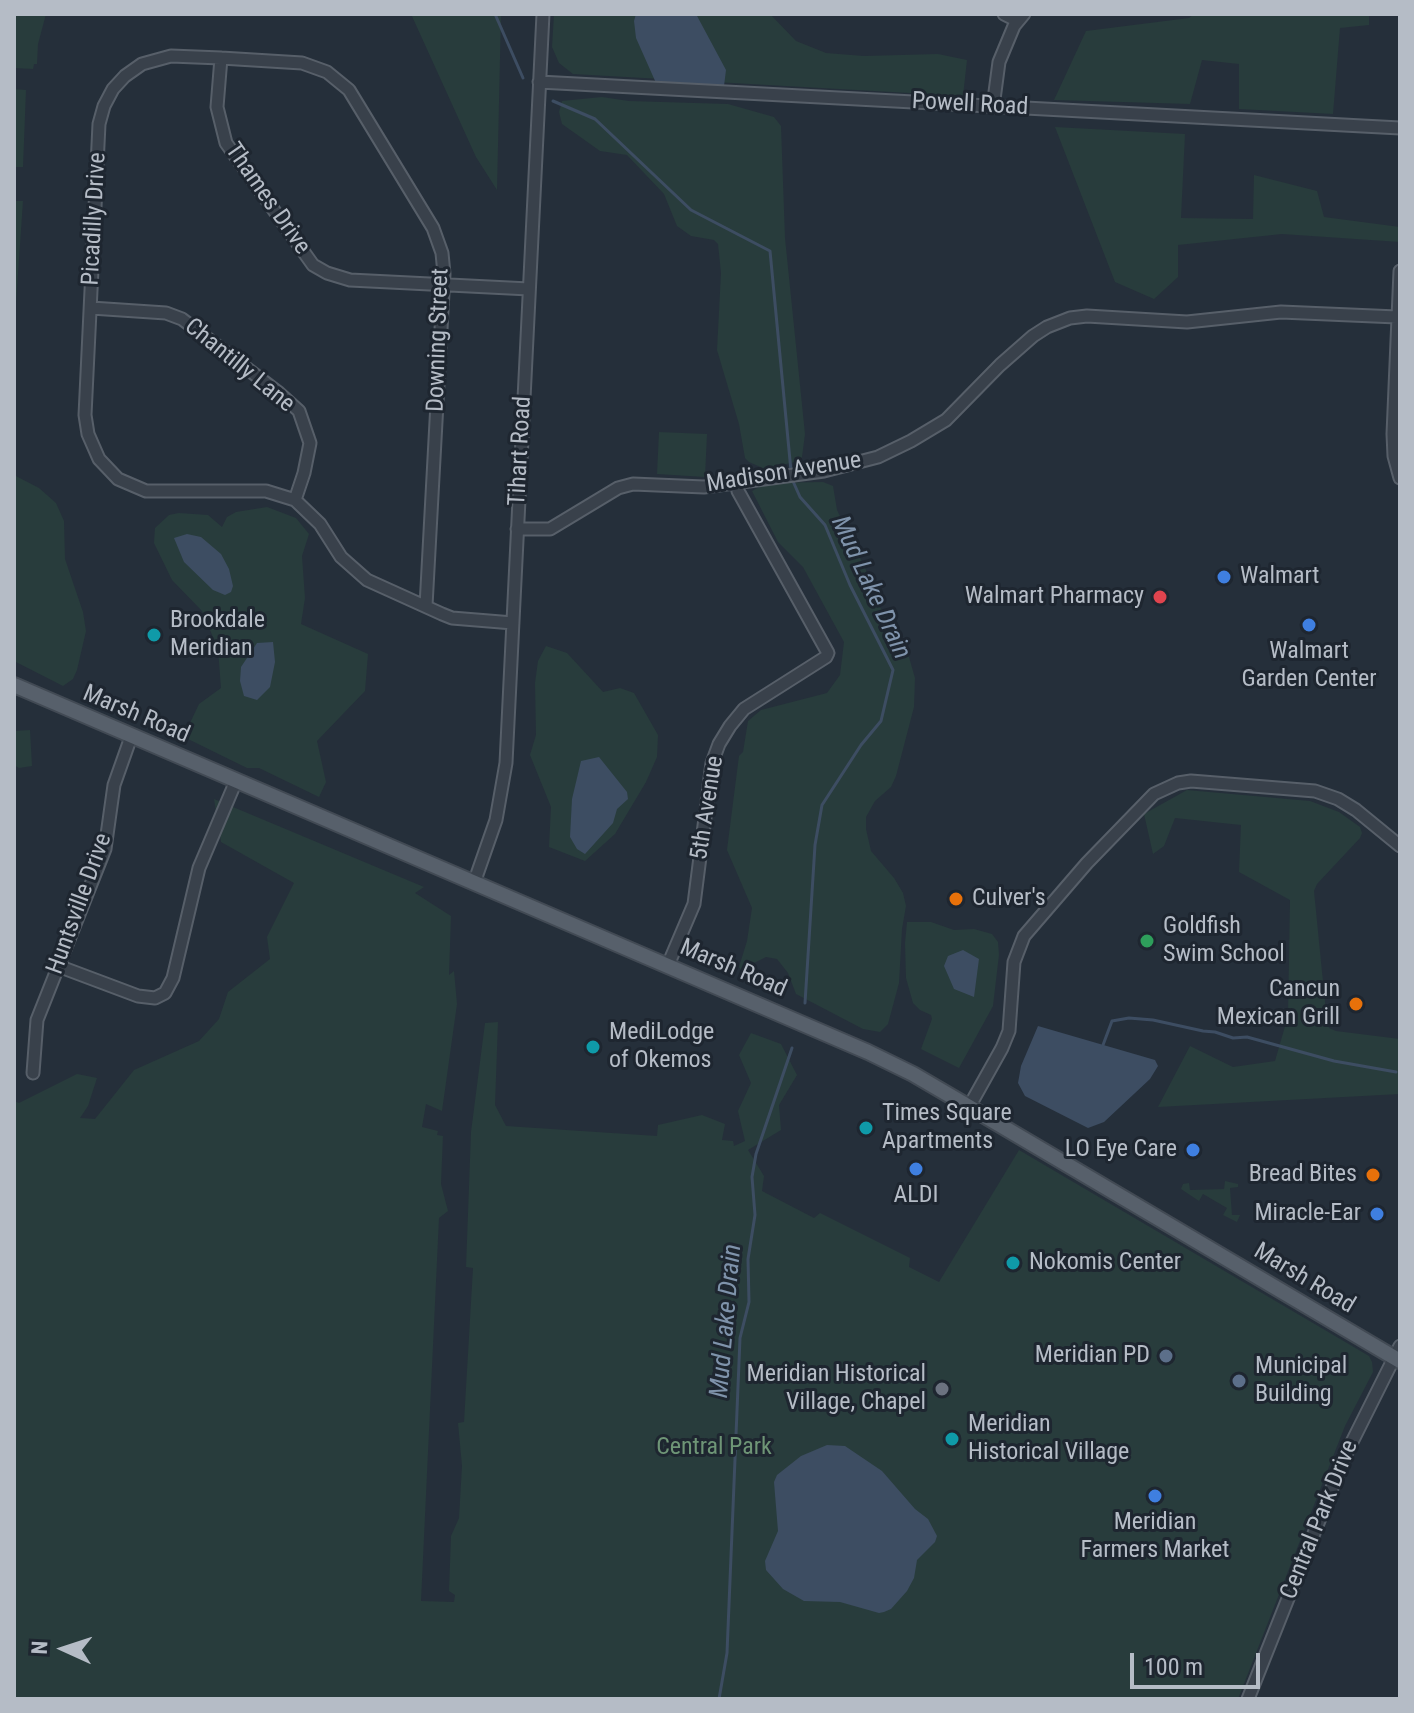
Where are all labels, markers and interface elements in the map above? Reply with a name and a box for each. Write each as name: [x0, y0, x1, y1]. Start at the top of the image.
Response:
street label: Powell Road: [911, 88, 1029, 122]
street label: Thames Drive: [218, 138, 316, 260]
street label: Picadilly Drive: [77, 152, 113, 286]
street label: Downing Street: [422, 268, 456, 412]
street label: Chantilly Lane: [178, 313, 300, 419]
street label: Tihart Road: [504, 395, 538, 507]
street label: Madison Avenue: [705, 447, 863, 499]
water label: Mud Lake Drain: [823, 512, 917, 664]
place label: Walmart: [1240, 563, 1319, 591]
marker: Walmart: [1215, 568, 1233, 586]
place label: Walmart Pharmacy: [965, 583, 1144, 611]
marker: Walmart Pharmacy: [1151, 588, 1169, 606]
place label: Brookdale Meridian: [170, 607, 265, 663]
marker: Walmart Garden Center: [1300, 616, 1318, 634]
marker: Brookdale Meridian: [145, 626, 163, 644]
place label: Walmart Garden Center: [1241, 638, 1377, 694]
street label: Marsh Road: [78, 680, 194, 750]
street label: 5th Avenue: [686, 754, 730, 862]
street label: Huntsville Drive: [41, 830, 119, 978]
place label: Culver's: [972, 885, 1046, 913]
marker: Culver's: [947, 890, 965, 908]
place label: Goldfish Swim School: [1163, 913, 1285, 969]
marker: Goldfish Swim School: [1138, 932, 1156, 950]
street label: Marsh Road: [675, 934, 791, 1004]
place label: Cancun Mexican Grill: [1217, 976, 1340, 1032]
marker: Cancun Mexican Grill: [1347, 995, 1365, 1013]
place label: MediLodge of Okemos: [609, 1019, 714, 1075]
marker: MediLodge of Okemos: [584, 1038, 602, 1056]
place label: Times Square Apartments: [882, 1100, 1012, 1156]
marker: Times Square Apartments: [857, 1119, 875, 1137]
place label: LO Eye Care: [1065, 1136, 1177, 1164]
marker: LO Eye Care: [1184, 1141, 1202, 1159]
marker: ALDI: [907, 1160, 925, 1178]
place label: Bread Bites: [1249, 1161, 1357, 1189]
marker: Bread Bites: [1364, 1166, 1382, 1184]
place label: ALDI: [894, 1182, 938, 1210]
place label: Miracle-Ear: [1254, 1200, 1361, 1228]
marker: Miracle-Ear: [1368, 1205, 1386, 1223]
street label: Marsh Road: [1248, 1238, 1360, 1320]
water label: Mud Lake Drain: [705, 1243, 749, 1399]
place label: Nokomis Center: [1029, 1249, 1181, 1277]
marker: Nokomis Center: [1004, 1254, 1022, 1272]
place label: Meridian PD: [1035, 1342, 1150, 1370]
marker: Meridian PD: [1157, 1347, 1175, 1365]
place label: Municipal Building: [1255, 1353, 1347, 1409]
place label: Meridian Historical Village, Chapel: [747, 1361, 926, 1417]
marker: Municipal Building: [1230, 1372, 1248, 1390]
marker: Meridian Historical Village, Chapel: [933, 1380, 951, 1398]
place label: Meridian Historical Village: [968, 1411, 1129, 1467]
marker: Meridian Historical Village: [943, 1430, 961, 1448]
park label: Central Park: [656, 1434, 772, 1462]
street label: Central Park Drive: [1275, 1436, 1365, 1604]
marker: Meridian Farmers Market: [1146, 1487, 1164, 1505]
place label: Meridian Farmers Market: [1081, 1509, 1229, 1565]
north arrow: [24, 1609, 104, 1689]
scale bar: [1134, 1637, 1264, 1687]
text: N: [27, 1640, 52, 1655]
text: 100 m: [1144, 1653, 1203, 1681]

